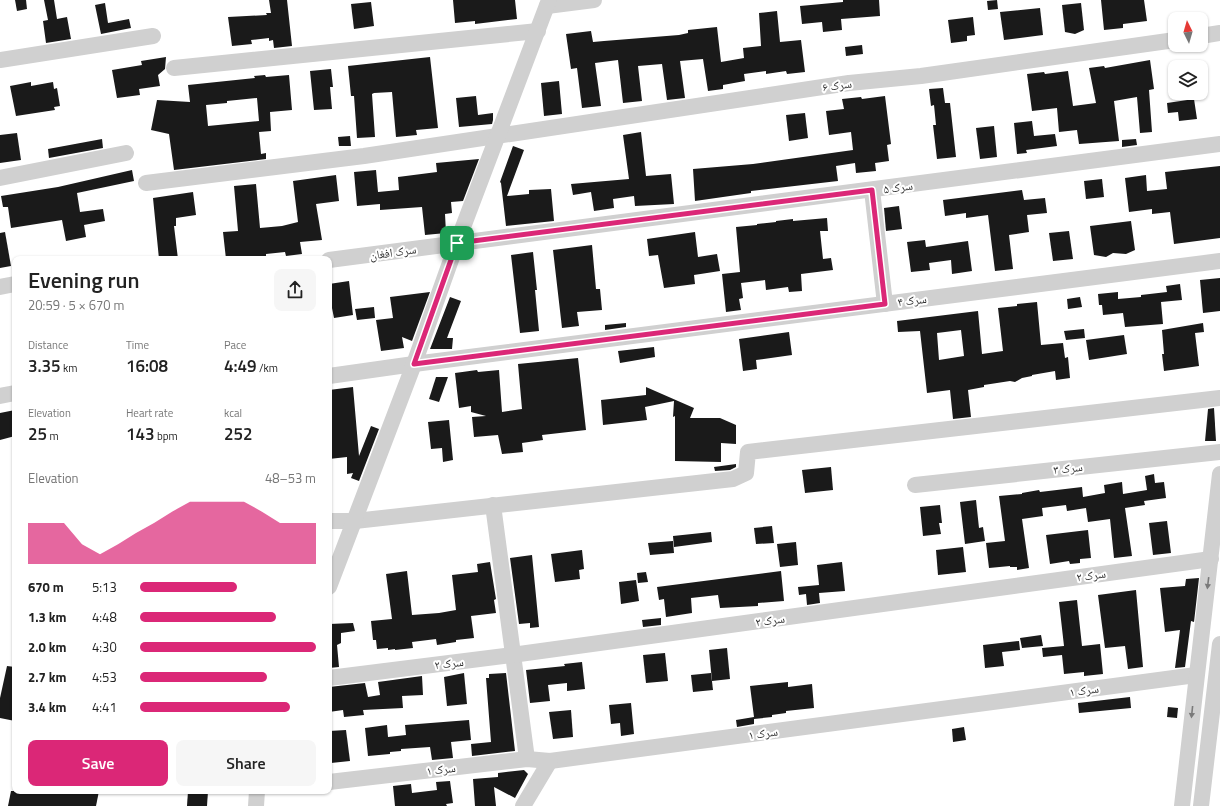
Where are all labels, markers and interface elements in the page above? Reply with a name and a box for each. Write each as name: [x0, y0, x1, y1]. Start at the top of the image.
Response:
north arrow: [1168, 12, 1208, 52]
map controls: [1168, 12, 1208, 100]
button: layers: [1168, 60, 1208, 100]
street label: سرک ۶: [821, 74, 853, 96]
street label: سرک ۵: [882, 176, 914, 198]
pin: [440, 226, 474, 260]
icon: arrive: [446, 232, 468, 254]
street label: سرک افغان: [368, 239, 418, 265]
text: Evening run: [28, 263, 139, 297]
button: share: [274, 269, 316, 311]
street label: سرک ۴: [896, 289, 928, 311]
text: 20:59 · 5 × 670 m: [28, 295, 124, 315]
text: Distance: [28, 337, 68, 353]
text: Time: [126, 337, 149, 353]
text: Pace: [224, 337, 246, 353]
text: 3.35: [28, 353, 61, 379]
text: 16:08: [126, 353, 168, 379]
text: 4:49: [224, 353, 257, 379]
text: km: [61, 360, 78, 376]
text: /km: [257, 360, 278, 376]
text: Elevation: [28, 405, 71, 421]
text: Heart rate: [126, 405, 173, 421]
text: kcal: [224, 405, 242, 421]
text: 25: [28, 421, 47, 447]
text: 143: [126, 421, 155, 447]
text: 252: [224, 421, 253, 447]
text: m: [47, 428, 59, 444]
text: bpm: [155, 428, 178, 444]
street label: سرک ۳: [1052, 457, 1084, 479]
text: Elevation: [28, 468, 79, 488]
text: 48–53 m: [265, 468, 316, 488]
street label: سرک ۲: [1075, 564, 1107, 586]
text: 670 m: [28, 577, 64, 597]
text: 5:13: [92, 577, 117, 597]
one-way arrow: [1204, 577, 1211, 589]
text: 1.3 km: [28, 607, 66, 627]
text: 4:48: [92, 607, 117, 627]
street label: سرک ۲: [754, 609, 786, 631]
text: 2.0 km: [28, 637, 66, 657]
text: 4:30: [92, 637, 117, 657]
street label: سرک ۲: [433, 652, 465, 674]
text: 2.7 km: [28, 667, 66, 687]
text: 4:53: [92, 667, 117, 687]
street label: سرک ۱: [1068, 679, 1100, 701]
text: 3.4 km: [28, 697, 66, 717]
text: 4:41: [92, 697, 117, 717]
one-way arrow: [1189, 706, 1195, 718]
street label: سرک ۱: [747, 722, 779, 744]
button: Save: [28, 740, 168, 786]
button: Share: [176, 740, 316, 786]
street label: سرک ۱: [425, 758, 457, 780]

